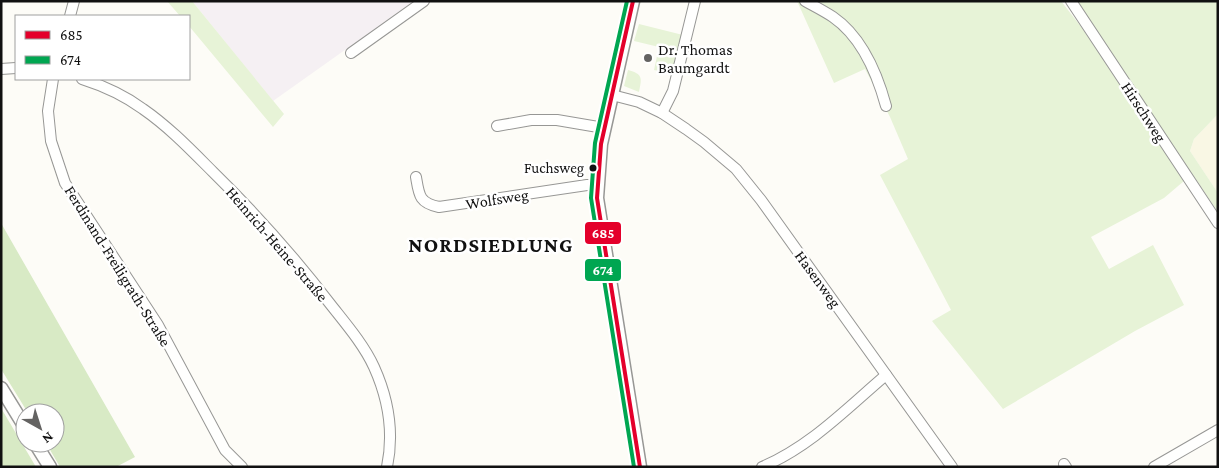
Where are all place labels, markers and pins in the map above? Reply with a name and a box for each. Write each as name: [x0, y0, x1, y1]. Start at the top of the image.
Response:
place label: Dr. Thomas Baumgardt: [658, 41, 732, 77]
marker: Dr. Thomas Baumgardt: [642, 52, 654, 64]
place label: Fuchsweg: [524, 160, 584, 177]
marker: Fuchsweg: [588, 163, 598, 173]

